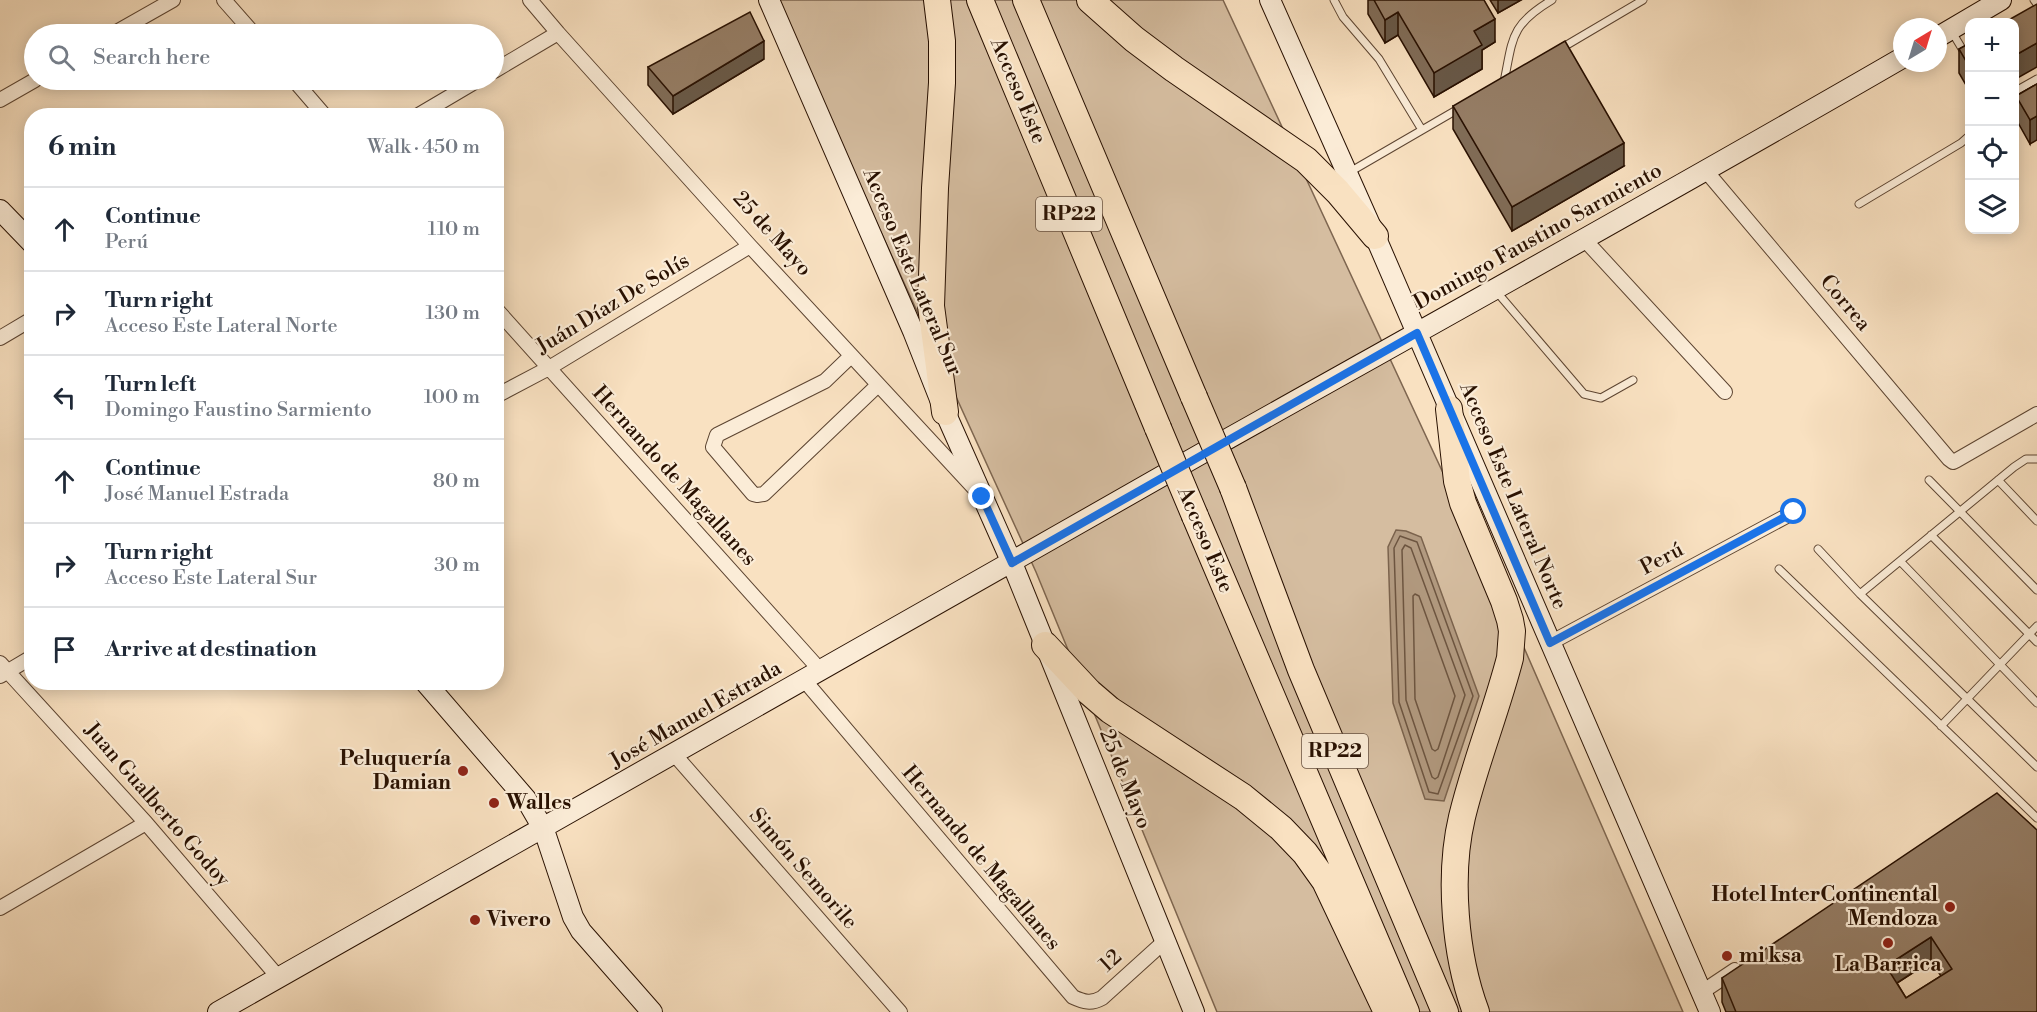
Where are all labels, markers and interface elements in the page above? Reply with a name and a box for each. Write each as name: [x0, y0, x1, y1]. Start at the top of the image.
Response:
north arrow: [1893, 18, 1947, 72]
map controls: [1965, 18, 2019, 234]
button: +: [1965, 18, 2019, 72]
search box: [24, 24, 504, 90]
street label: Acceso Este: [984, 33, 1052, 148]
icon: search: [45, 41, 78, 74]
text: Search here: [93, 44, 210, 71]
button: −: [1965, 72, 2019, 126]
button: locate: [1965, 126, 2019, 180]
text: 6 min: [48, 131, 116, 163]
text: Walk · 450 m: [367, 135, 480, 160]
street label: Domingo Faustino Sarmiento: [1409, 158, 1667, 316]
street label: Acceso Este Lateral Sur: [856, 164, 967, 380]
button: layers: [1965, 180, 2019, 234]
street label: 25 de Mayo: [727, 186, 817, 282]
road number: RP22: [1036, 197, 1102, 231]
text: Continue: [105, 203, 201, 230]
icon: ahead: [48, 213, 81, 246]
text: 110 m: [428, 217, 480, 242]
text: Perú: [105, 230, 148, 255]
street label: Juán Díaz De Solís: [531, 248, 694, 361]
street label: Correa: [1814, 269, 1876, 337]
text: Turn right: [105, 287, 213, 314]
icon: right: [48, 297, 81, 330]
text: 130 m: [425, 301, 480, 326]
text: Acceso Este Lateral Norte: [105, 314, 338, 339]
text: Turn left: [105, 371, 196, 398]
street label: Acceso Este Lateral Norte: [1453, 378, 1573, 614]
icon: left: [48, 381, 81, 414]
street label: Hernando de Magallanes: [586, 381, 762, 571]
text: 100 m: [424, 385, 480, 410]
text: Domingo Faustino Sarmiento: [105, 398, 372, 423]
text: Continue: [105, 455, 201, 482]
icon: ahead: [48, 465, 81, 498]
text: 80 m: [433, 469, 480, 494]
text: José Manuel Estrada: [105, 482, 289, 507]
street label: Acceso Este: [1171, 482, 1239, 597]
route end: [968, 483, 994, 509]
route start: [1780, 498, 1806, 524]
street label: Perú: [1636, 537, 1688, 581]
text: Turn right: [105, 539, 213, 566]
icon: right: [48, 549, 81, 582]
text: 30 m: [434, 553, 480, 578]
text: Acceso Este Lateral Sur: [105, 566, 317, 591]
icon: arrive: [48, 633, 81, 666]
text: Arrive at destination: [105, 636, 317, 663]
street label: José Manuel Estrada: [605, 655, 786, 775]
street label: Juan Gualberto Godoy: [78, 717, 236, 893]
street label: 25 de Mayo: [1093, 725, 1157, 833]
road number: RP22: [1302, 734, 1368, 768]
place label: Peluquería Damian: [340, 746, 452, 796]
street label: Hernando de Magallanes: [896, 760, 1066, 956]
marker: Peluquería Damian: [456, 764, 470, 778]
place label: Walles: [505, 790, 571, 816]
marker: Walles: [487, 796, 501, 810]
street label: Simón Semorile: [743, 803, 863, 935]
place label: Hotel InterContinental Mendoza: [1711, 882, 1939, 932]
marker: Hotel InterContinental Mendoza: [1943, 900, 1957, 914]
place label: Vivero: [486, 907, 551, 933]
marker: Vivero: [468, 913, 482, 927]
marker: La Barrica: [1881, 936, 1895, 950]
place label: mi ksa: [1739, 943, 1803, 969]
street label: 12: [1094, 944, 1128, 978]
marker: mi ksa: [1720, 949, 1734, 963]
place label: La Barrica: [1834, 952, 1942, 978]

